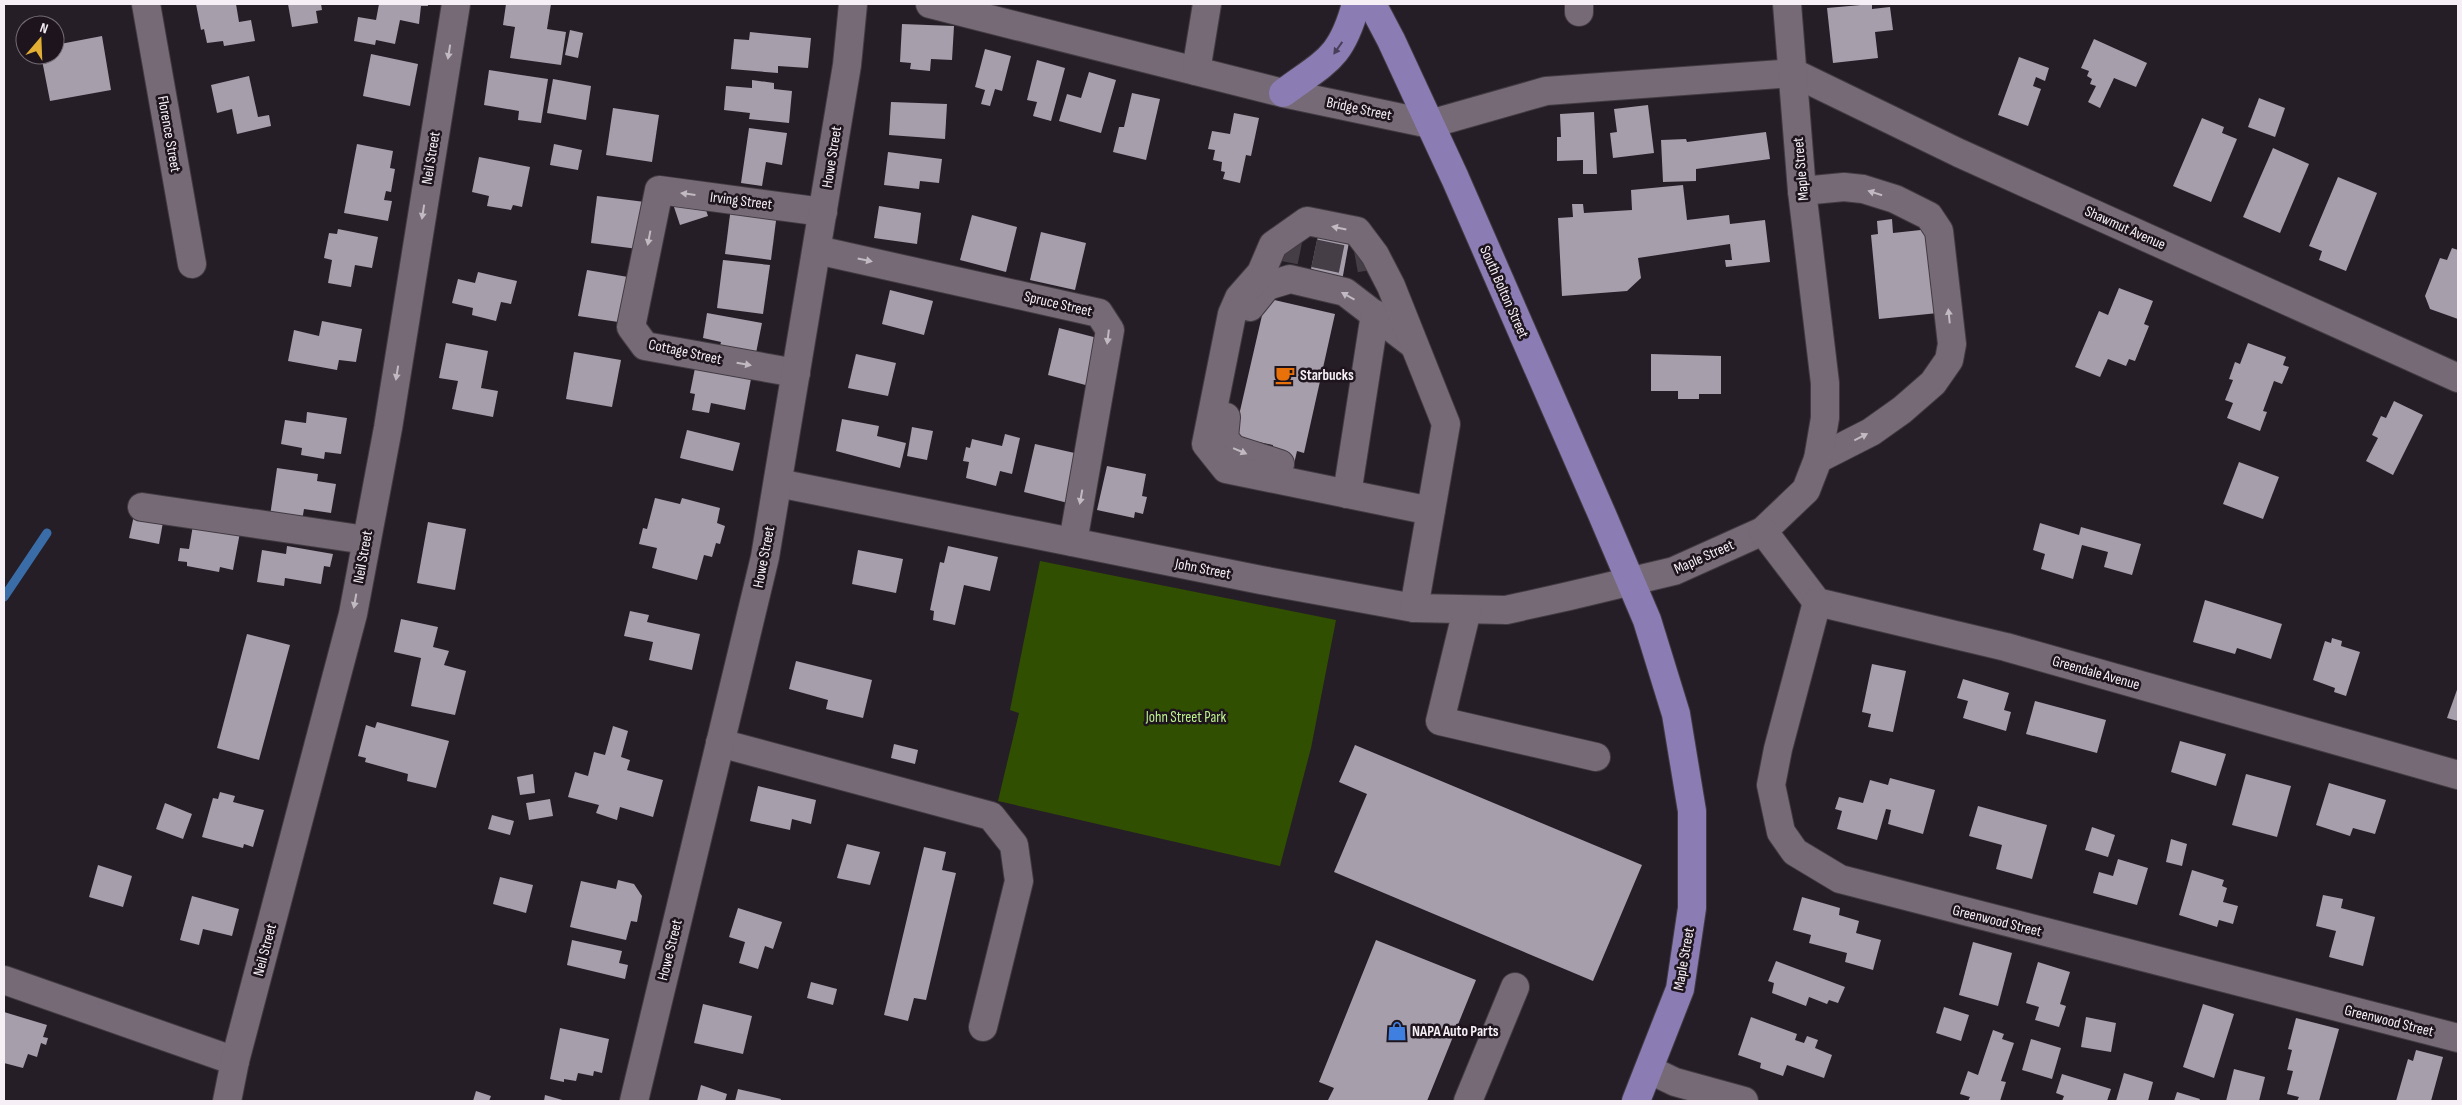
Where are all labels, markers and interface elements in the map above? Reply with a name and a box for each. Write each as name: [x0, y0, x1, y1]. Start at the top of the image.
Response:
north arrow: [15, 15, 65, 65]
text: N: [38, 19, 50, 37]
one-way arrow: [1333, 42, 1343, 55]
one-way arrow: [444, 44, 452, 60]
street label: Bridge Street: [1325, 93, 1394, 125]
street label: Florence Street: [153, 94, 185, 174]
street label: Howe Street: [818, 124, 846, 189]
street label: Neil Street: [417, 130, 445, 186]
street label: Maple Street: [1789, 136, 1813, 202]
street label: Irving Street: [709, 188, 774, 214]
one-way arrow: [1867, 188, 1882, 196]
one-way arrow: [680, 190, 696, 198]
street label: Shawmut Avenue: [2082, 202, 2168, 254]
one-way arrow: [418, 205, 426, 221]
one-way arrow: [1330, 223, 1346, 231]
one-way arrow: [645, 231, 653, 246]
street label: South Bolton Street: [1475, 243, 1533, 342]
one-way arrow: [857, 256, 872, 264]
street label: Spruce Street: [1022, 287, 1094, 321]
one-way arrow: [1342, 291, 1355, 300]
one-way arrow: [1945, 308, 1953, 324]
one-way arrow: [1104, 330, 1112, 346]
street label: Cottage Street: [647, 335, 724, 369]
one-way arrow: [736, 360, 752, 368]
cafe icon: Starbucks: [1274, 364, 1296, 386]
one-way arrow: [392, 365, 400, 381]
place label: Starbucks: [1300, 366, 1354, 385]
one-way arrow: [1854, 433, 1868, 441]
one-way arrow: [1233, 448, 1247, 456]
one-way arrow: [1076, 490, 1084, 506]
street label: Howe Street: [749, 524, 779, 589]
street label: Neil Street: [349, 529, 377, 585]
street label: Maple Street: [1671, 535, 1737, 579]
street label: John Street: [1173, 554, 1233, 584]
one-way arrow: [351, 594, 359, 610]
street label: Greendale Avenue: [2050, 651, 2142, 695]
park label: John Street Park: [1145, 708, 1227, 727]
street label: Greenwood Street: [1950, 901, 2044, 941]
street label: Howe Street: [653, 917, 687, 982]
street label: Neil Street: [249, 921, 281, 978]
street label: Maple Street: [1669, 926, 1699, 992]
street label: Greenwood Street: [2342, 1001, 2436, 1041]
shop icon: NAPA Auto Parts: [1386, 1020, 1408, 1042]
place label: NAPA Auto Parts: [1412, 1022, 1499, 1041]

